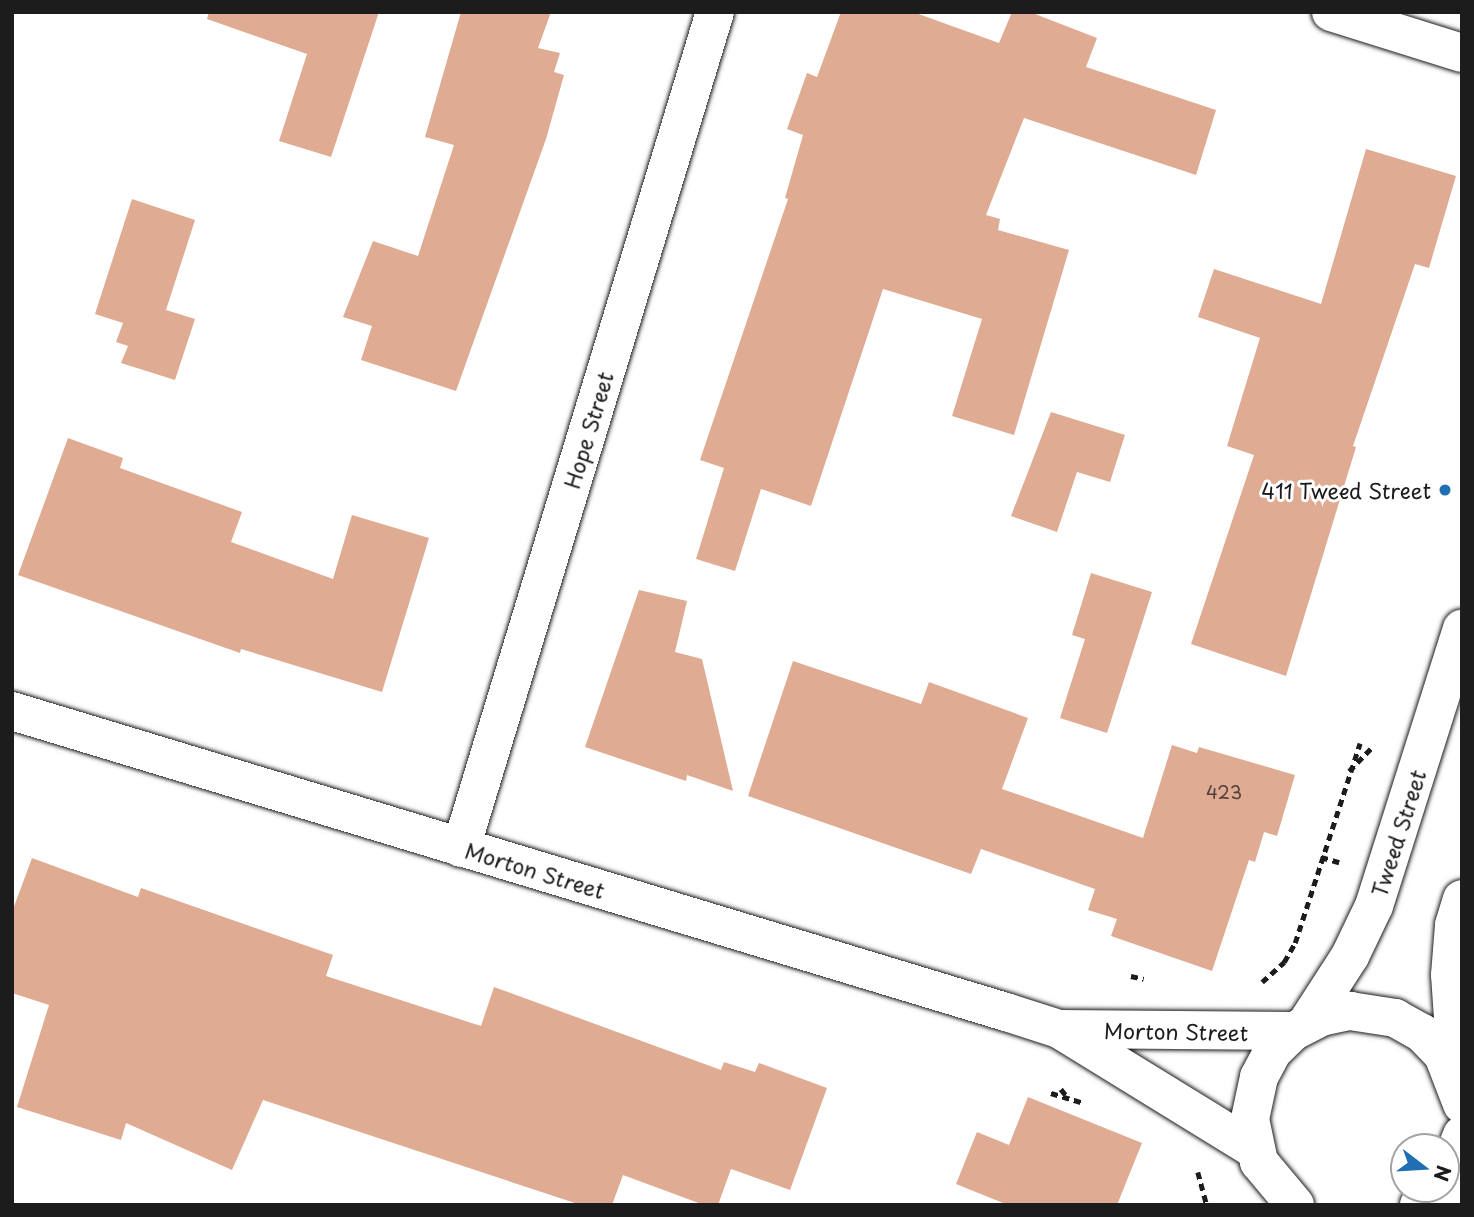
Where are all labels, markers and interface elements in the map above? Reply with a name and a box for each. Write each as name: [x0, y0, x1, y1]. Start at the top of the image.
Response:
street label: Hope Street: [558, 368, 618, 492]
place label: 411 Tweed Street: [1262, 477, 1431, 503]
marker: 411 Tweed Street: [1437, 482, 1453, 498]
street label: Tweed Street: [1366, 766, 1430, 900]
house number: 423: [1206, 781, 1242, 803]
street label: Morton Street: [463, 837, 607, 903]
street label: Morton Street: [1104, 1017, 1248, 1045]
north arrow: [1390, 1133, 1460, 1203]
text: N: [1428, 1162, 1459, 1185]

